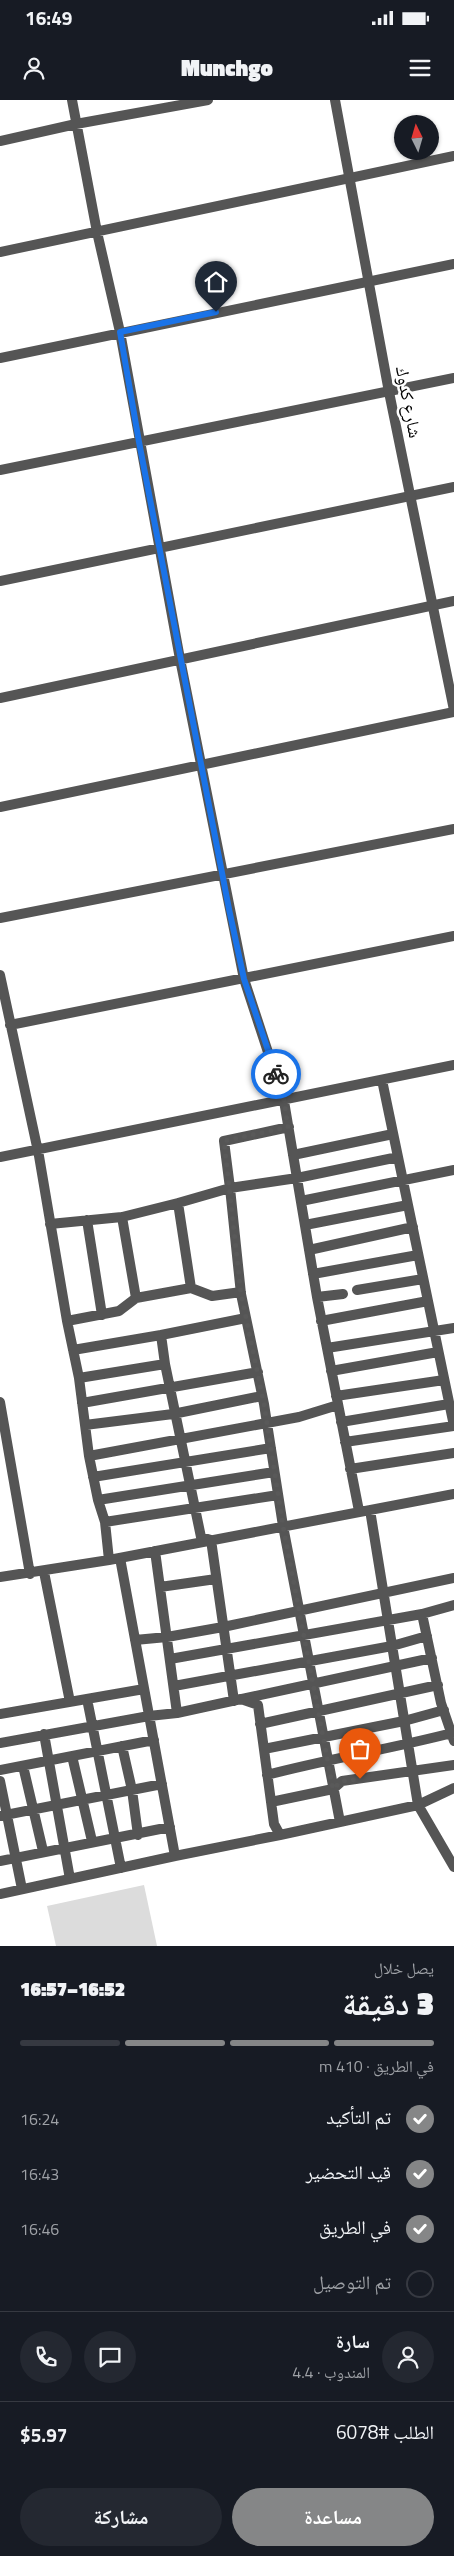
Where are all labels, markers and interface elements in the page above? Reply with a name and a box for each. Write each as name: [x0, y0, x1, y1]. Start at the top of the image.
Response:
text: 16:49: [25, 3, 72, 32]
text: Munchgo: [181, 51, 273, 85]
icon: person: [20, 54, 48, 82]
icon: menu: [406, 54, 434, 82]
north arrow: [394, 115, 439, 160]
map controls: [394, 115, 439, 160]
pin: [195, 261, 237, 312]
icon: home: [202, 268, 230, 296]
street label: شارع كدوك: [389, 364, 429, 440]
courier: [251, 1049, 301, 1099]
icon: bike: [262, 1060, 290, 1088]
pin: [339, 1728, 381, 1779]
icon: bag: [346, 1735, 374, 1763]
text: يصل خلال: [374, 1956, 434, 1980]
text: 16:52–16:57: [20, 1974, 125, 2003]
text: 3 دقيقة: [342, 1979, 434, 2027]
text: في الطريق · 410 m: [319, 2054, 434, 2078]
text: تم التأكيد: [326, 2102, 391, 2131]
icon: check: [406, 2105, 434, 2133]
text: 16:24: [20, 2107, 59, 2131]
text: قيد التحضير: [306, 2157, 391, 2186]
icon: check: [406, 2160, 434, 2188]
text: 16:43: [20, 2162, 59, 2186]
text: في الطريق: [319, 2212, 391, 2241]
icon: check: [406, 2215, 434, 2243]
text: 16:46: [20, 2217, 59, 2241]
text: تم التوصيل: [313, 2267, 391, 2296]
text: سارة: [336, 2326, 370, 2355]
button: phone: [20, 2331, 72, 2383]
button: chat: [84, 2331, 136, 2383]
button: person: [382, 2331, 434, 2383]
text: المندوب · 4.4: [292, 2360, 370, 2384]
text: الطلب #6078: [336, 2417, 434, 2446]
text: $5.97: [20, 2420, 67, 2449]
button: مشاركة: [20, 2488, 222, 2546]
button: مساعدة: [232, 2488, 434, 2546]

